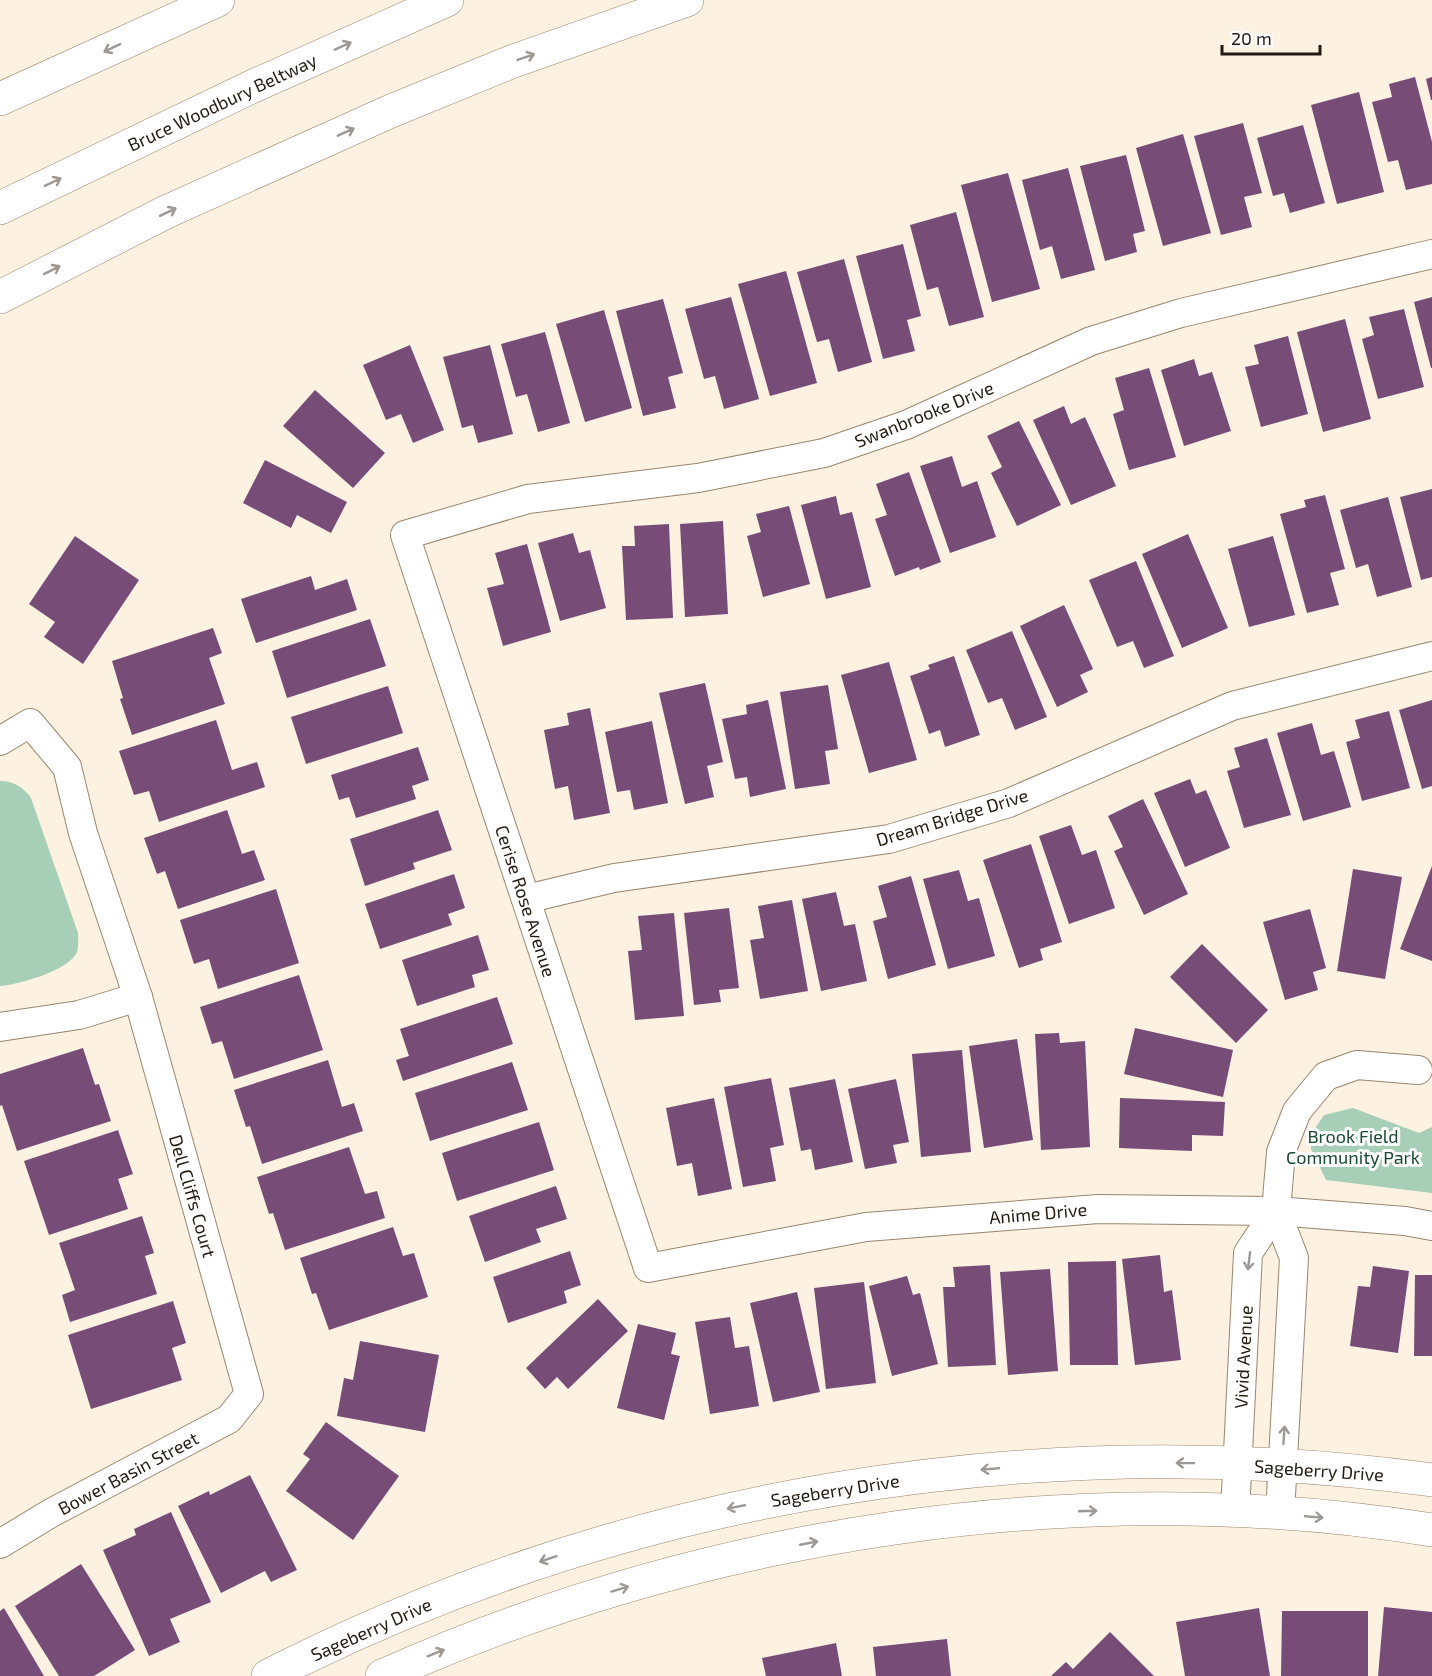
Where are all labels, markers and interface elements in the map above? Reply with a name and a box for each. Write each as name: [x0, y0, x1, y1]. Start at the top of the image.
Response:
scale bar: [1222, 18, 1320, 56]
text: 20 m: [1231, 27, 1272, 49]
one-way arrow: [334, 39, 352, 51]
one-way arrow: [103, 43, 121, 54]
street label: Bruce Woodbury Beltway: [124, 48, 321, 156]
one-way arrow: [516, 51, 535, 62]
one-way arrow: [336, 125, 354, 137]
one-way arrow: [43, 176, 61, 187]
one-way arrow: [159, 205, 177, 217]
one-way arrow: [43, 264, 60, 276]
street label: Swanbrooke Drive: [851, 376, 997, 452]
street label: Dream Bridge Drive: [873, 783, 1031, 851]
street label: Cerise Rose Avenue: [491, 822, 561, 980]
park label: Brook Field Community Park: [1286, 1125, 1420, 1168]
street label: Dell Cliffs Court: [165, 1132, 221, 1260]
street label: Anime Drive: [988, 1198, 1088, 1228]
one-way arrow: [1243, 1251, 1254, 1270]
street label: Vivid Avenue: [1229, 1305, 1257, 1409]
one-way arrow: [1279, 1425, 1290, 1445]
street label: Bower Basin Street: [54, 1427, 202, 1519]
street label: Sageberry Drive: [1253, 1454, 1385, 1486]
one-way arrow: [1176, 1457, 1196, 1469]
one-way arrow: [981, 1464, 1001, 1475]
street label: Sageberry Drive: [769, 1469, 901, 1511]
one-way arrow: [726, 1502, 746, 1513]
one-way arrow: [1078, 1506, 1098, 1517]
one-way arrow: [1304, 1512, 1324, 1523]
one-way arrow: [799, 1537, 819, 1548]
one-way arrow: [539, 1554, 558, 1565]
one-way arrow: [610, 1583, 629, 1594]
street label: Sageberry Drive: [307, 1593, 435, 1665]
one-way arrow: [426, 1647, 445, 1658]

